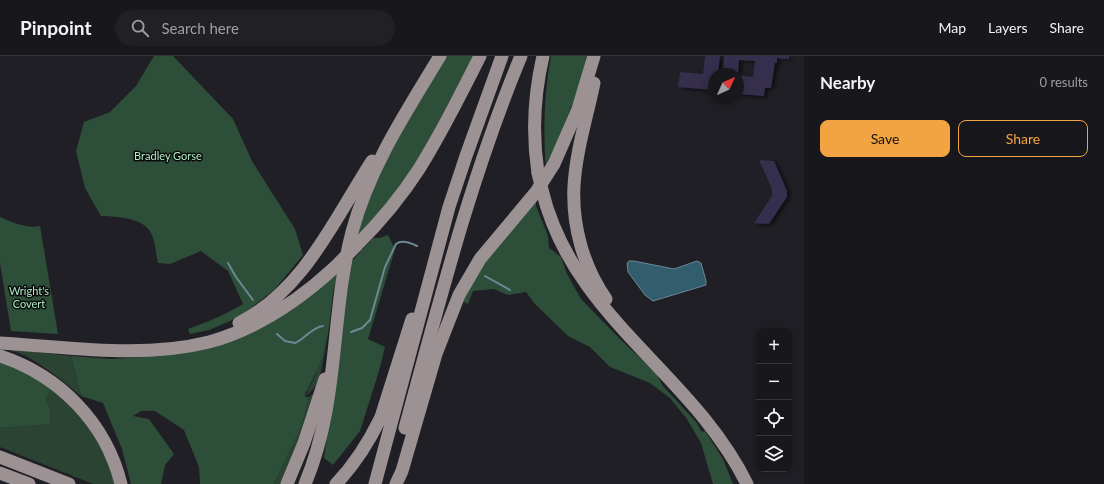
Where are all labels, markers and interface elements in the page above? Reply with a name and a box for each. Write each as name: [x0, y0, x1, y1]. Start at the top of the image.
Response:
search box: [115, 10, 395, 46]
text: Pinpoint: [20, 16, 91, 39]
icon: search: [129, 17, 151, 39]
text: Search here: [161, 19, 239, 37]
text: Map: [938, 19, 966, 36]
text: Layers: [988, 19, 1028, 36]
text: Share: [1050, 19, 1084, 36]
north arrow: [708, 68, 744, 104]
text: Nearby: [820, 72, 875, 93]
text: 0 results: [1040, 74, 1088, 90]
button: Save: [820, 120, 950, 157]
button: Share: [958, 120, 1088, 157]
park label: Bradley Gorse: [134, 149, 202, 162]
park label: Wright's Covert: [9, 284, 49, 310]
map controls: [756, 328, 792, 472]
button: +: [756, 328, 792, 364]
button: −: [756, 364, 792, 400]
button: locate: [756, 400, 792, 436]
button: layers: [756, 436, 792, 472]

